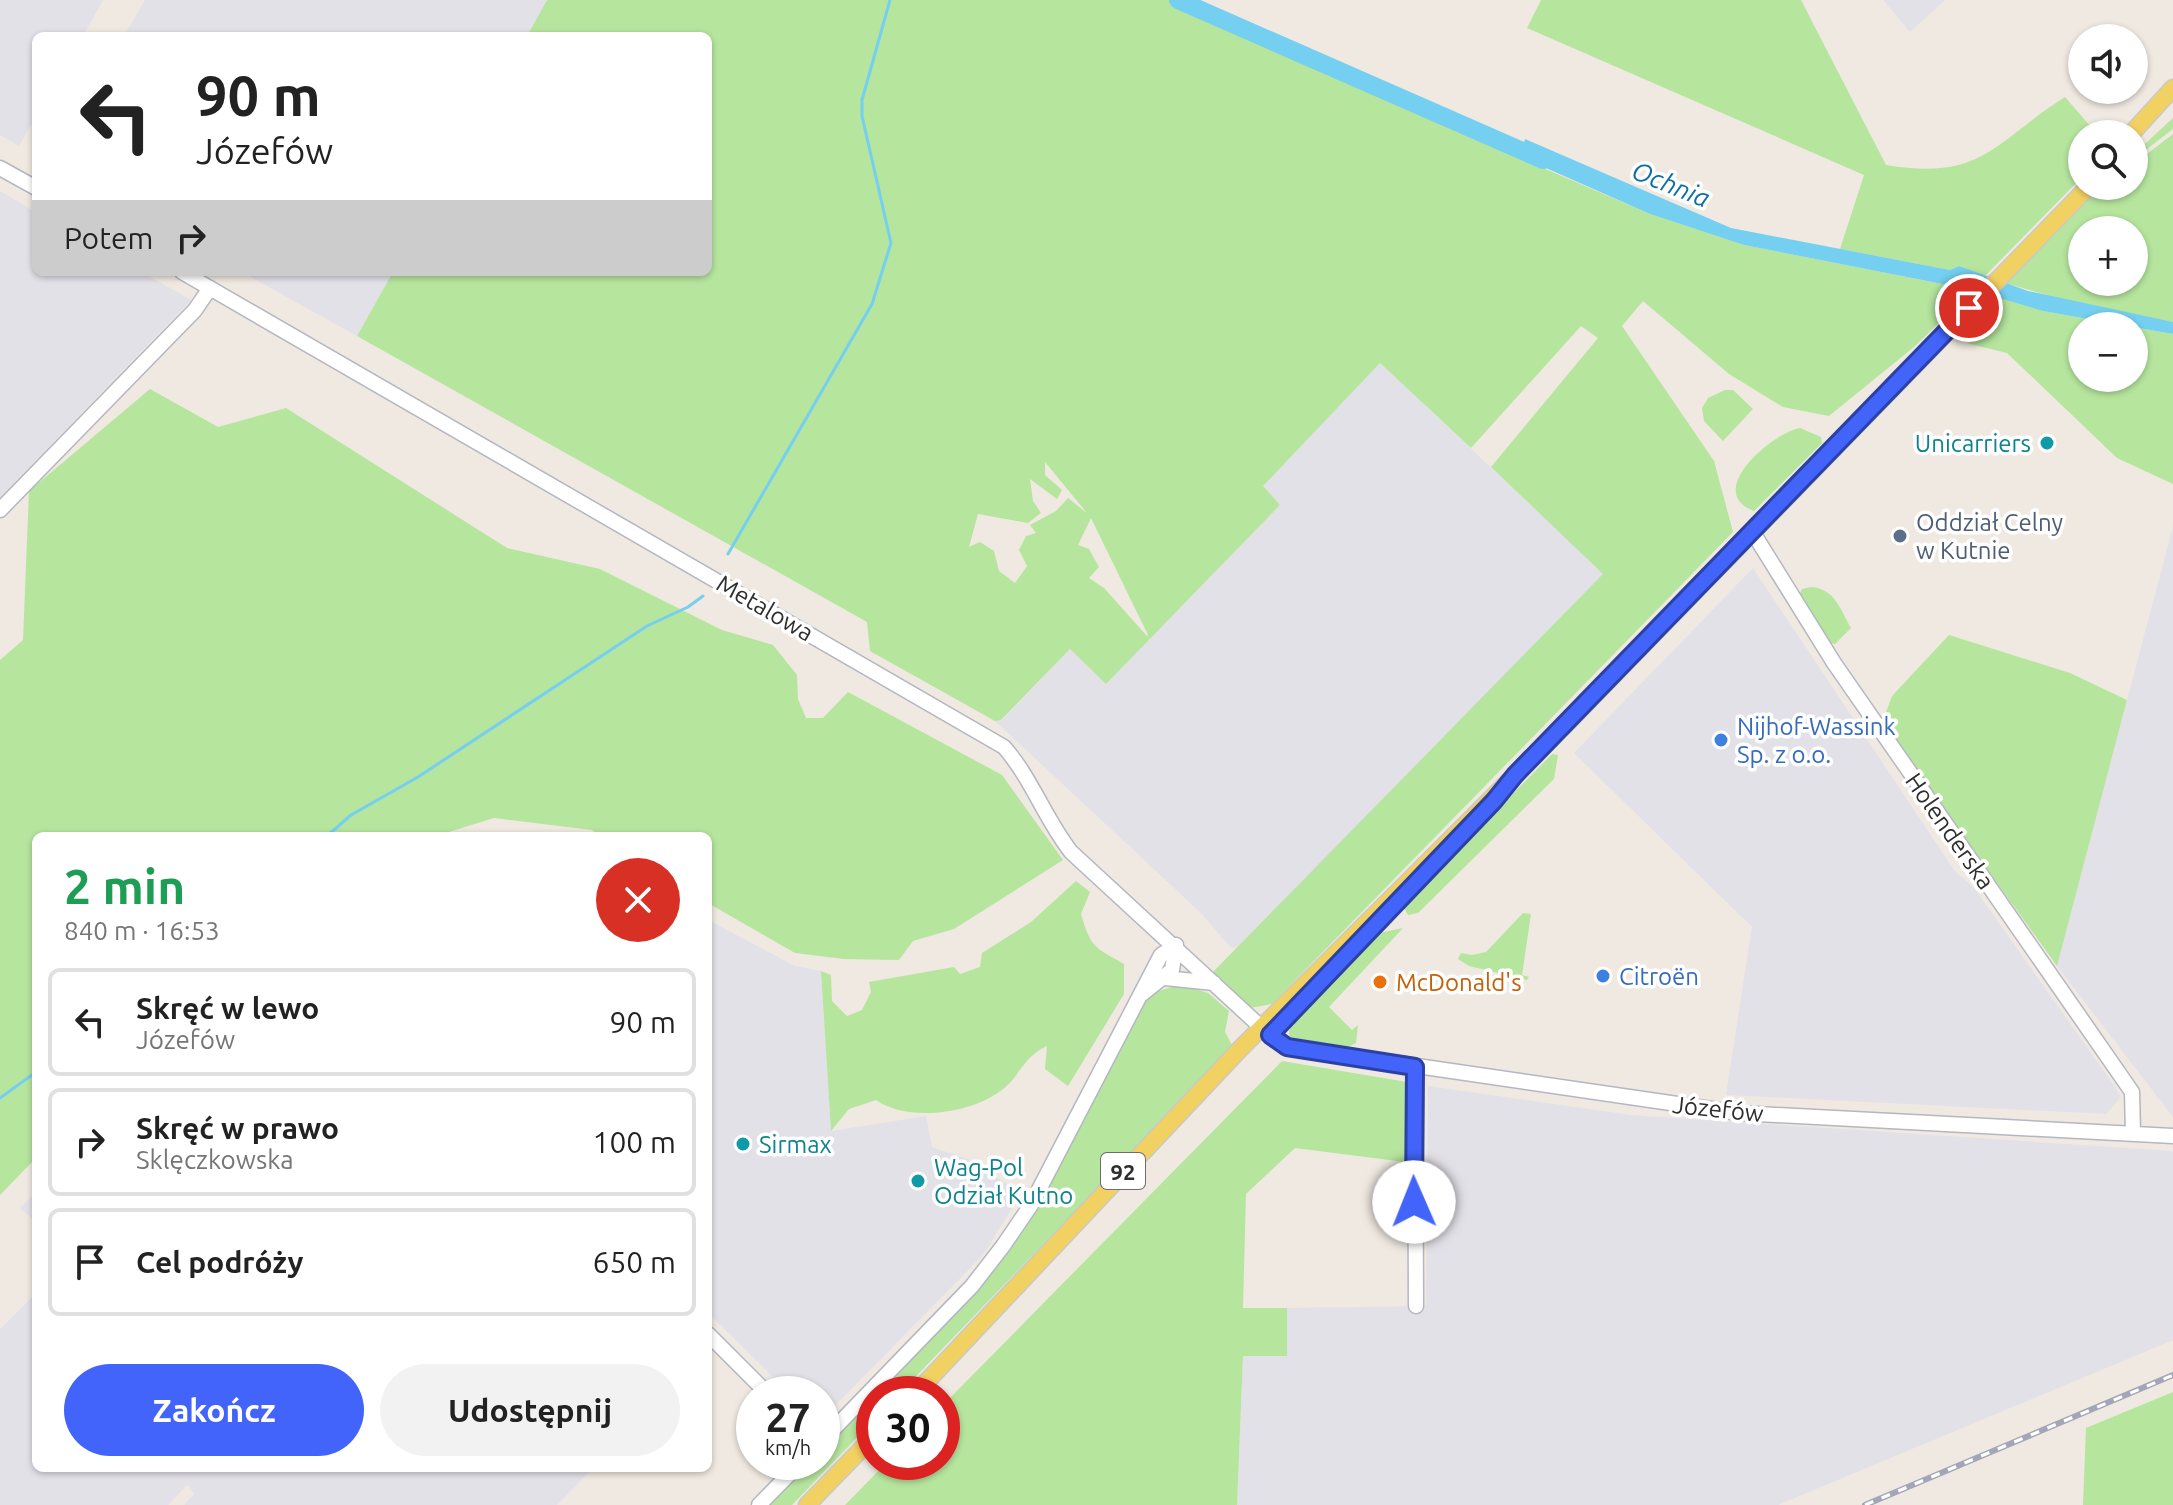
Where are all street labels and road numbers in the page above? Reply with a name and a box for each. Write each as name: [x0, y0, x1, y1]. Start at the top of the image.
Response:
street label: Metalowa: [712, 570, 818, 646]
street label: Holenderska: [1900, 768, 2000, 894]
street label: Józefów: [1671, 1091, 1765, 1127]
road number: 92: [1101, 1153, 1145, 1189]

